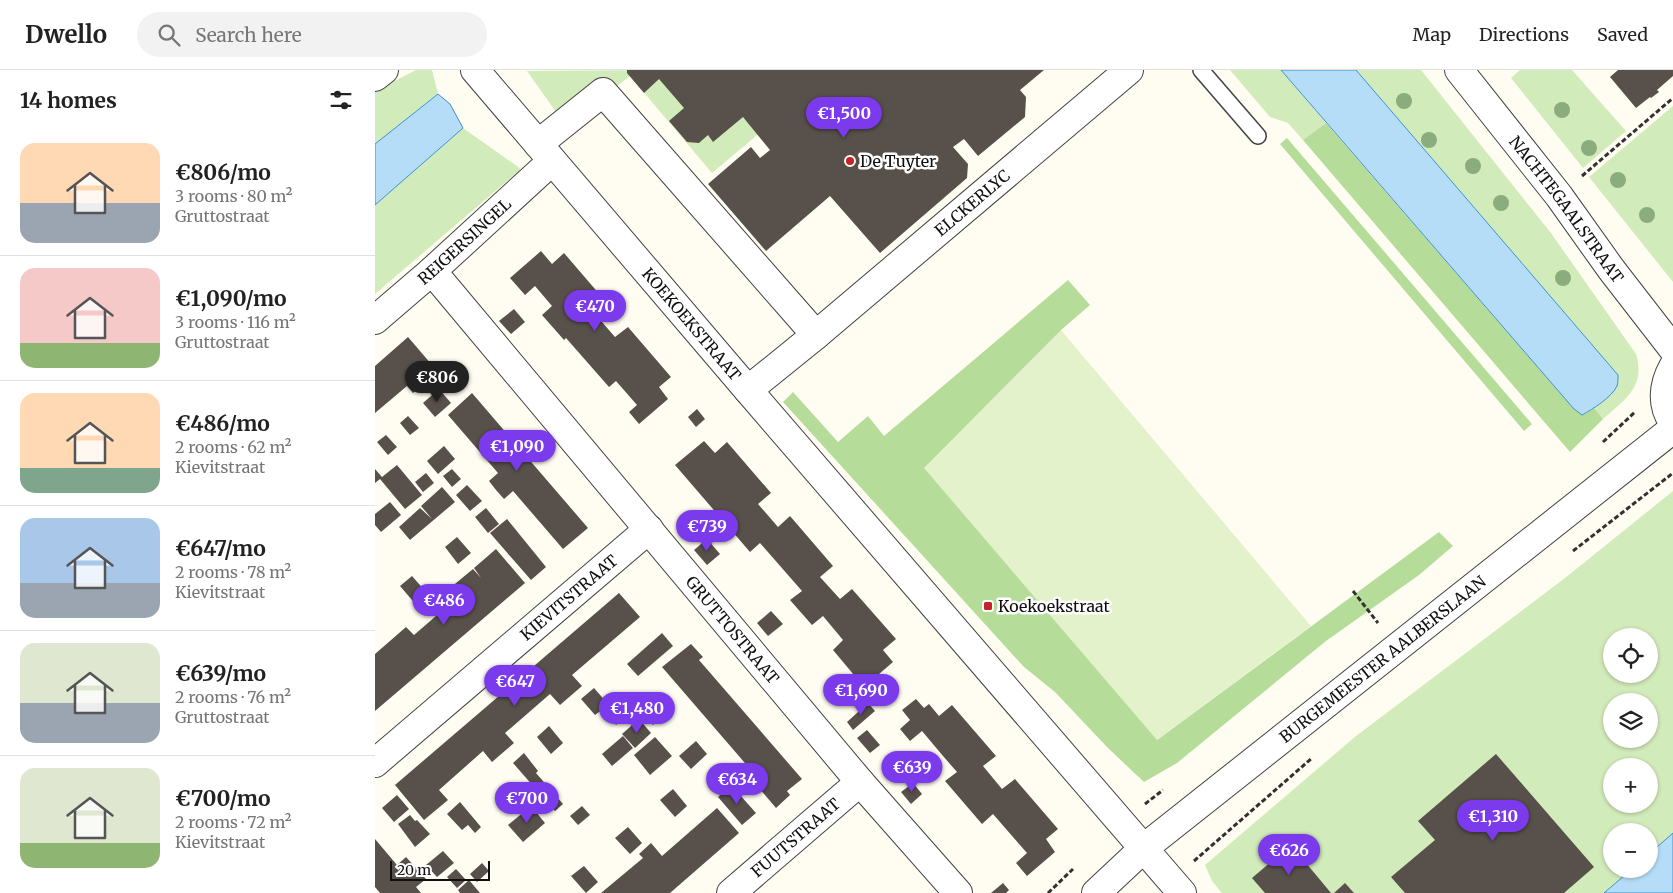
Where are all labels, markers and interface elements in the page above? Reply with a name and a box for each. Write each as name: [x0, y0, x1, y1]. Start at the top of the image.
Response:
search box: [137, 12, 487, 57]
text: Dwello: [25, 19, 107, 50]
icon: search: [155, 21, 183, 49]
text: Search here: [195, 23, 302, 47]
text: Map: [1413, 23, 1451, 46]
text: Directions: [1479, 23, 1569, 46]
text: Saved: [1597, 23, 1648, 46]
icon: filters: [327, 86, 355, 114]
text: 14 homes: [20, 87, 117, 114]
pin: €1,500: [803, 97, 885, 139]
text: €1,500: [817, 103, 871, 123]
street label: NACHTEGAALSTRAAT: [1505, 132, 1628, 287]
place label: De Tuyter: [860, 151, 936, 171]
marker: De Tuyter: [844, 155, 856, 167]
text: €806/mo: [175, 159, 271, 186]
icon: home: [60, 163, 120, 223]
street label: ELCKERLYC: [930, 165, 1014, 240]
text: 3 rooms · 80 m²: [175, 186, 292, 206]
street label: REIGERSINGEL: [414, 194, 515, 289]
text: Gruttostraat: [175, 206, 270, 226]
street label: KOEKOEKSTRAAT: [638, 264, 745, 385]
text: €1,090/mo: [175, 285, 287, 312]
icon: home: [60, 288, 120, 348]
pin: €470: [565, 290, 625, 332]
text: €470: [575, 296, 615, 316]
text: 3 rooms · 116 m²: [175, 312, 296, 332]
text: Gruttostraat: [175, 332, 270, 352]
pin: €806: [407, 360, 467, 403]
text: €806: [416, 367, 458, 387]
text: €486/mo: [175, 410, 270, 437]
icon: home: [60, 413, 120, 473]
pin: €1,090: [476, 430, 558, 472]
text: €1,090: [490, 436, 544, 456]
text: 2 rooms · 62 m²: [175, 437, 292, 457]
text: Kievitstraat: [175, 457, 265, 477]
pin: €739: [677, 510, 737, 552]
text: €739: [687, 516, 727, 536]
text: €647/mo: [175, 535, 266, 562]
icon: home: [60, 538, 120, 598]
street label: KIEVITSTRAAT: [516, 550, 622, 644]
text: 2 rooms · 78 m²: [175, 562, 291, 582]
street label: BURGEMEESTER AALBERSLAAN: [1275, 571, 1490, 747]
street label: GRUTTOSTRAAT: [682, 572, 783, 688]
text: Kievitstraat: [175, 582, 265, 602]
pin: €486: [414, 584, 474, 626]
text: €486: [423, 590, 465, 610]
place label: Koekoekstraat: [998, 596, 1111, 616]
marker: Koekoekstraat: [982, 600, 994, 612]
map controls: [1603, 628, 1658, 878]
button: locate: [1603, 628, 1658, 683]
text: €639/mo: [175, 660, 266, 687]
icon: home: [60, 663, 120, 723]
pin: €647: [485, 664, 545, 707]
text: €647: [495, 671, 535, 691]
pin: €1,690: [820, 674, 902, 716]
text: €1,690: [834, 680, 888, 700]
text: 2 rooms · 76 m²: [175, 687, 291, 707]
pin: €1,480: [596, 692, 678, 734]
button: layers: [1603, 693, 1658, 748]
text: €1,480: [610, 698, 664, 718]
text: Gruttostraat: [175, 707, 270, 727]
pin: €639: [882, 750, 942, 793]
text: €639: [892, 757, 932, 777]
button: +: [1603, 758, 1658, 813]
pin: €634: [707, 762, 767, 805]
text: €634: [717, 769, 757, 789]
pin: €700: [497, 782, 557, 824]
text: €700/mo: [175, 785, 271, 812]
icon: home: [60, 788, 120, 848]
text: €700: [506, 788, 548, 808]
street label: FUUTSTRAAT: [747, 794, 844, 881]
pin: €1,310: [1452, 800, 1534, 842]
text: €1,310: [1468, 806, 1518, 826]
text: 2 rooms · 72 m²: [175, 812, 291, 832]
button: −: [1603, 823, 1658, 878]
text: Kievitstraat: [175, 832, 265, 852]
pin: €626: [1259, 834, 1319, 876]
text: €626: [1269, 840, 1309, 860]
scale bar: [390, 858, 490, 881]
text: 20 m: [397, 861, 431, 879]

